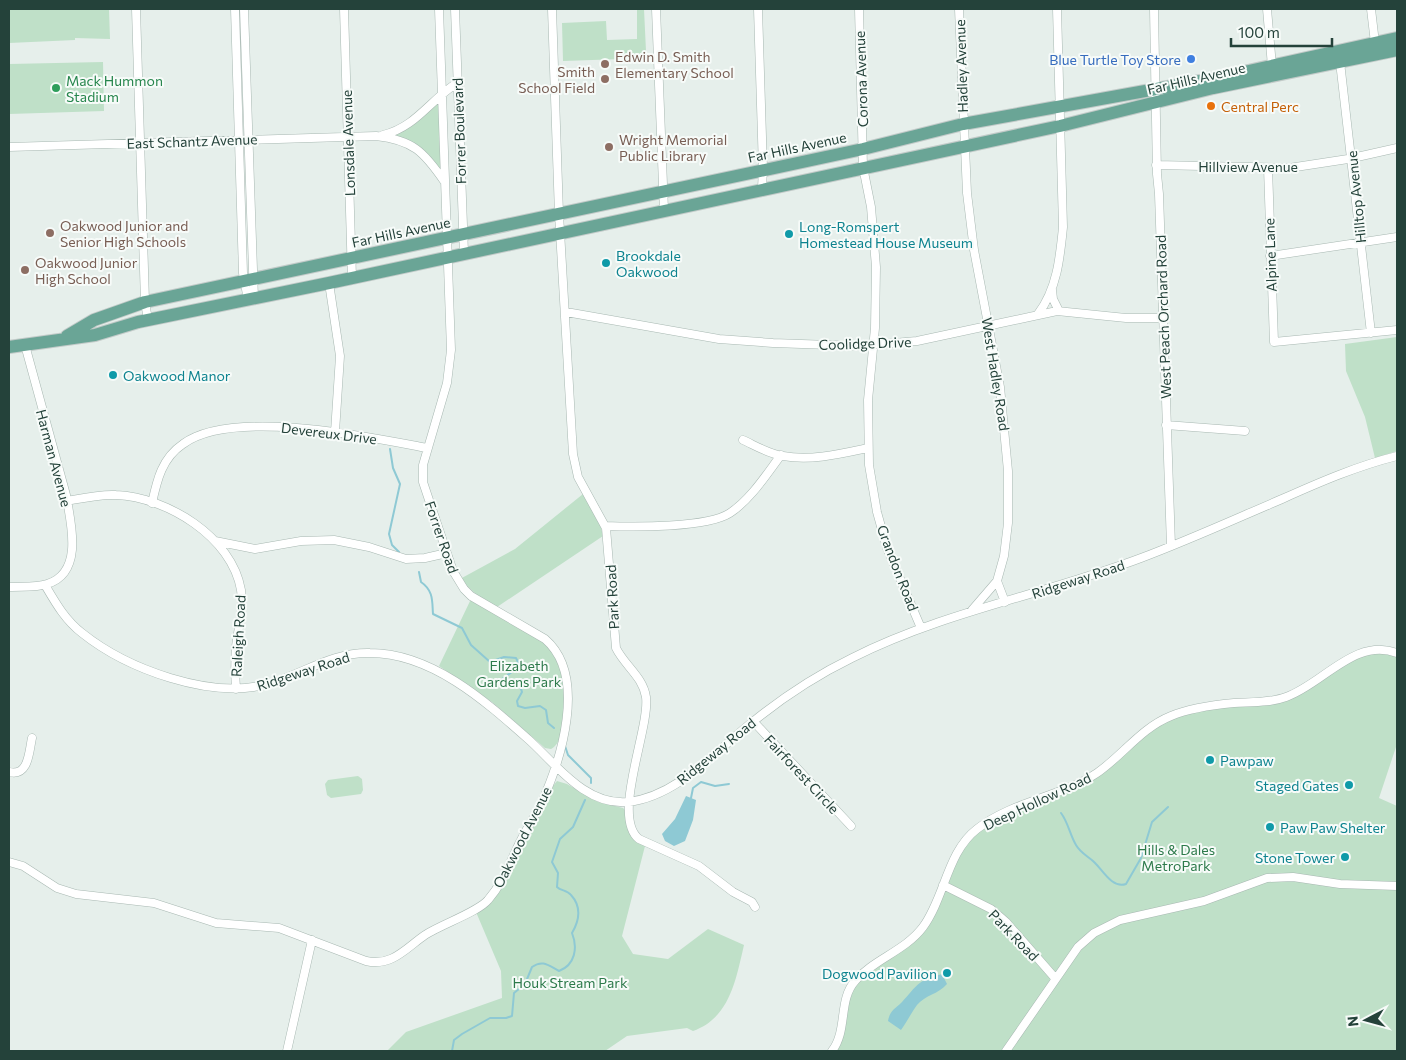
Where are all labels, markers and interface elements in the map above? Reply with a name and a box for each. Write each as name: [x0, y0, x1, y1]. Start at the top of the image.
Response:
scale bar: [1231, 15, 1332, 47]
street label: Hadley Avenue: [951, 19, 971, 113]
text: 100 m: [1238, 23, 1280, 41]
street label: Corona Avenue: [851, 31, 871, 127]
place label: Edwin D. Smith Elementary School: [615, 48, 734, 81]
place label: Blue Turtle Toy Store: [1049, 51, 1181, 68]
marker: Blue Turtle Toy Store: [1185, 53, 1197, 65]
marker: Edwin D. Smith Elementary School: [599, 58, 611, 70]
street label: Far Hills Avenue: [1145, 58, 1247, 98]
place label: Smith School Field: [518, 63, 595, 96]
place label: Mack Hummon Stadium: [66, 72, 163, 105]
marker: Smith School Field: [599, 73, 611, 85]
street label: Forrer Boulevard: [449, 77, 469, 185]
marker: Mack Hummon Stadium: [50, 82, 62, 94]
street label: Lonsdale Avenue: [338, 89, 358, 197]
place label: Central Perc: [1221, 98, 1299, 115]
marker: Central Perc: [1205, 100, 1217, 112]
street label: Far Hills Avenue: [746, 128, 848, 166]
street label: East Schantz Avenue: [126, 130, 258, 152]
place label: Wright Memorial Public Library: [619, 131, 727, 164]
marker: Wright Memorial Public Library: [603, 141, 615, 153]
street label: Hilltop Avenue: [1343, 150, 1369, 244]
street label: Hillview Avenue: [1198, 158, 1298, 175]
street label: Far Hills Avenue: [350, 213, 452, 251]
place label: Oakwood Junior and Senior High Schools: [60, 217, 188, 250]
place label: Long-Romspert Homestead House Museum: [799, 218, 973, 251]
street label: Alpine Lane: [1260, 218, 1280, 292]
marker: Oakwood Junior and Senior High Schools: [44, 227, 56, 239]
marker: Long-Romspert Homestead House Museum: [783, 228, 795, 240]
street label: West Peach Orchard Road: [1152, 235, 1174, 399]
place label: Brookdale Oakwood: [616, 247, 681, 280]
place label: Oakwood Junior High School: [35, 254, 138, 287]
marker: Brookdale Oakwood: [600, 257, 612, 269]
marker: Oakwood Junior High School: [19, 264, 31, 276]
street label: West Hadley Road: [979, 316, 1013, 432]
street label: Coolidge Drive: [818, 333, 912, 353]
place label: Oakwood Manor: [123, 367, 231, 384]
marker: Oakwood Manor: [107, 369, 119, 381]
street label: Harman Avenue: [33, 407, 75, 509]
street label: Devereux Drive: [280, 419, 378, 447]
street label: Forrer Road: [422, 499, 462, 575]
street label: Grandon Road: [874, 523, 922, 613]
street label: Ridgeway Road: [1029, 556, 1127, 602]
street label: Park Road: [602, 564, 622, 630]
street label: Raleigh Road: [227, 595, 249, 677]
street label: Ridgeway Road: [254, 648, 352, 694]
park label: Elizabeth Gardens Park: [477, 657, 562, 690]
street label: Ridgeway Road: [673, 714, 759, 788]
street label: Fairforest Circle: [761, 731, 843, 817]
place label: Pawpaw: [1220, 752, 1274, 769]
marker: Pawpaw: [1204, 754, 1216, 766]
street label: Deep Hollow Road: [981, 769, 1093, 833]
place label: Staged Gates: [1255, 777, 1339, 794]
marker: Staged Gates: [1343, 779, 1355, 791]
street label: Oakwood Avenue: [489, 783, 555, 891]
place label: Paw Paw Shelter: [1280, 819, 1386, 836]
marker: Paw Paw Shelter: [1264, 821, 1276, 833]
park label: Hills & Dales MetroPark: [1137, 841, 1215, 874]
place label: Stone Tower: [1255, 849, 1335, 866]
marker: Stone Tower: [1339, 851, 1351, 863]
street label: Park Road: [985, 906, 1043, 964]
place label: Dogwood Pavilion: [822, 965, 937, 982]
marker: Dogwood Pavilion: [941, 967, 953, 979]
park label: Houk Stream Park: [513, 974, 628, 991]
north arrow: [1341, 995, 1391, 1045]
text: N: [1344, 1015, 1362, 1028]

